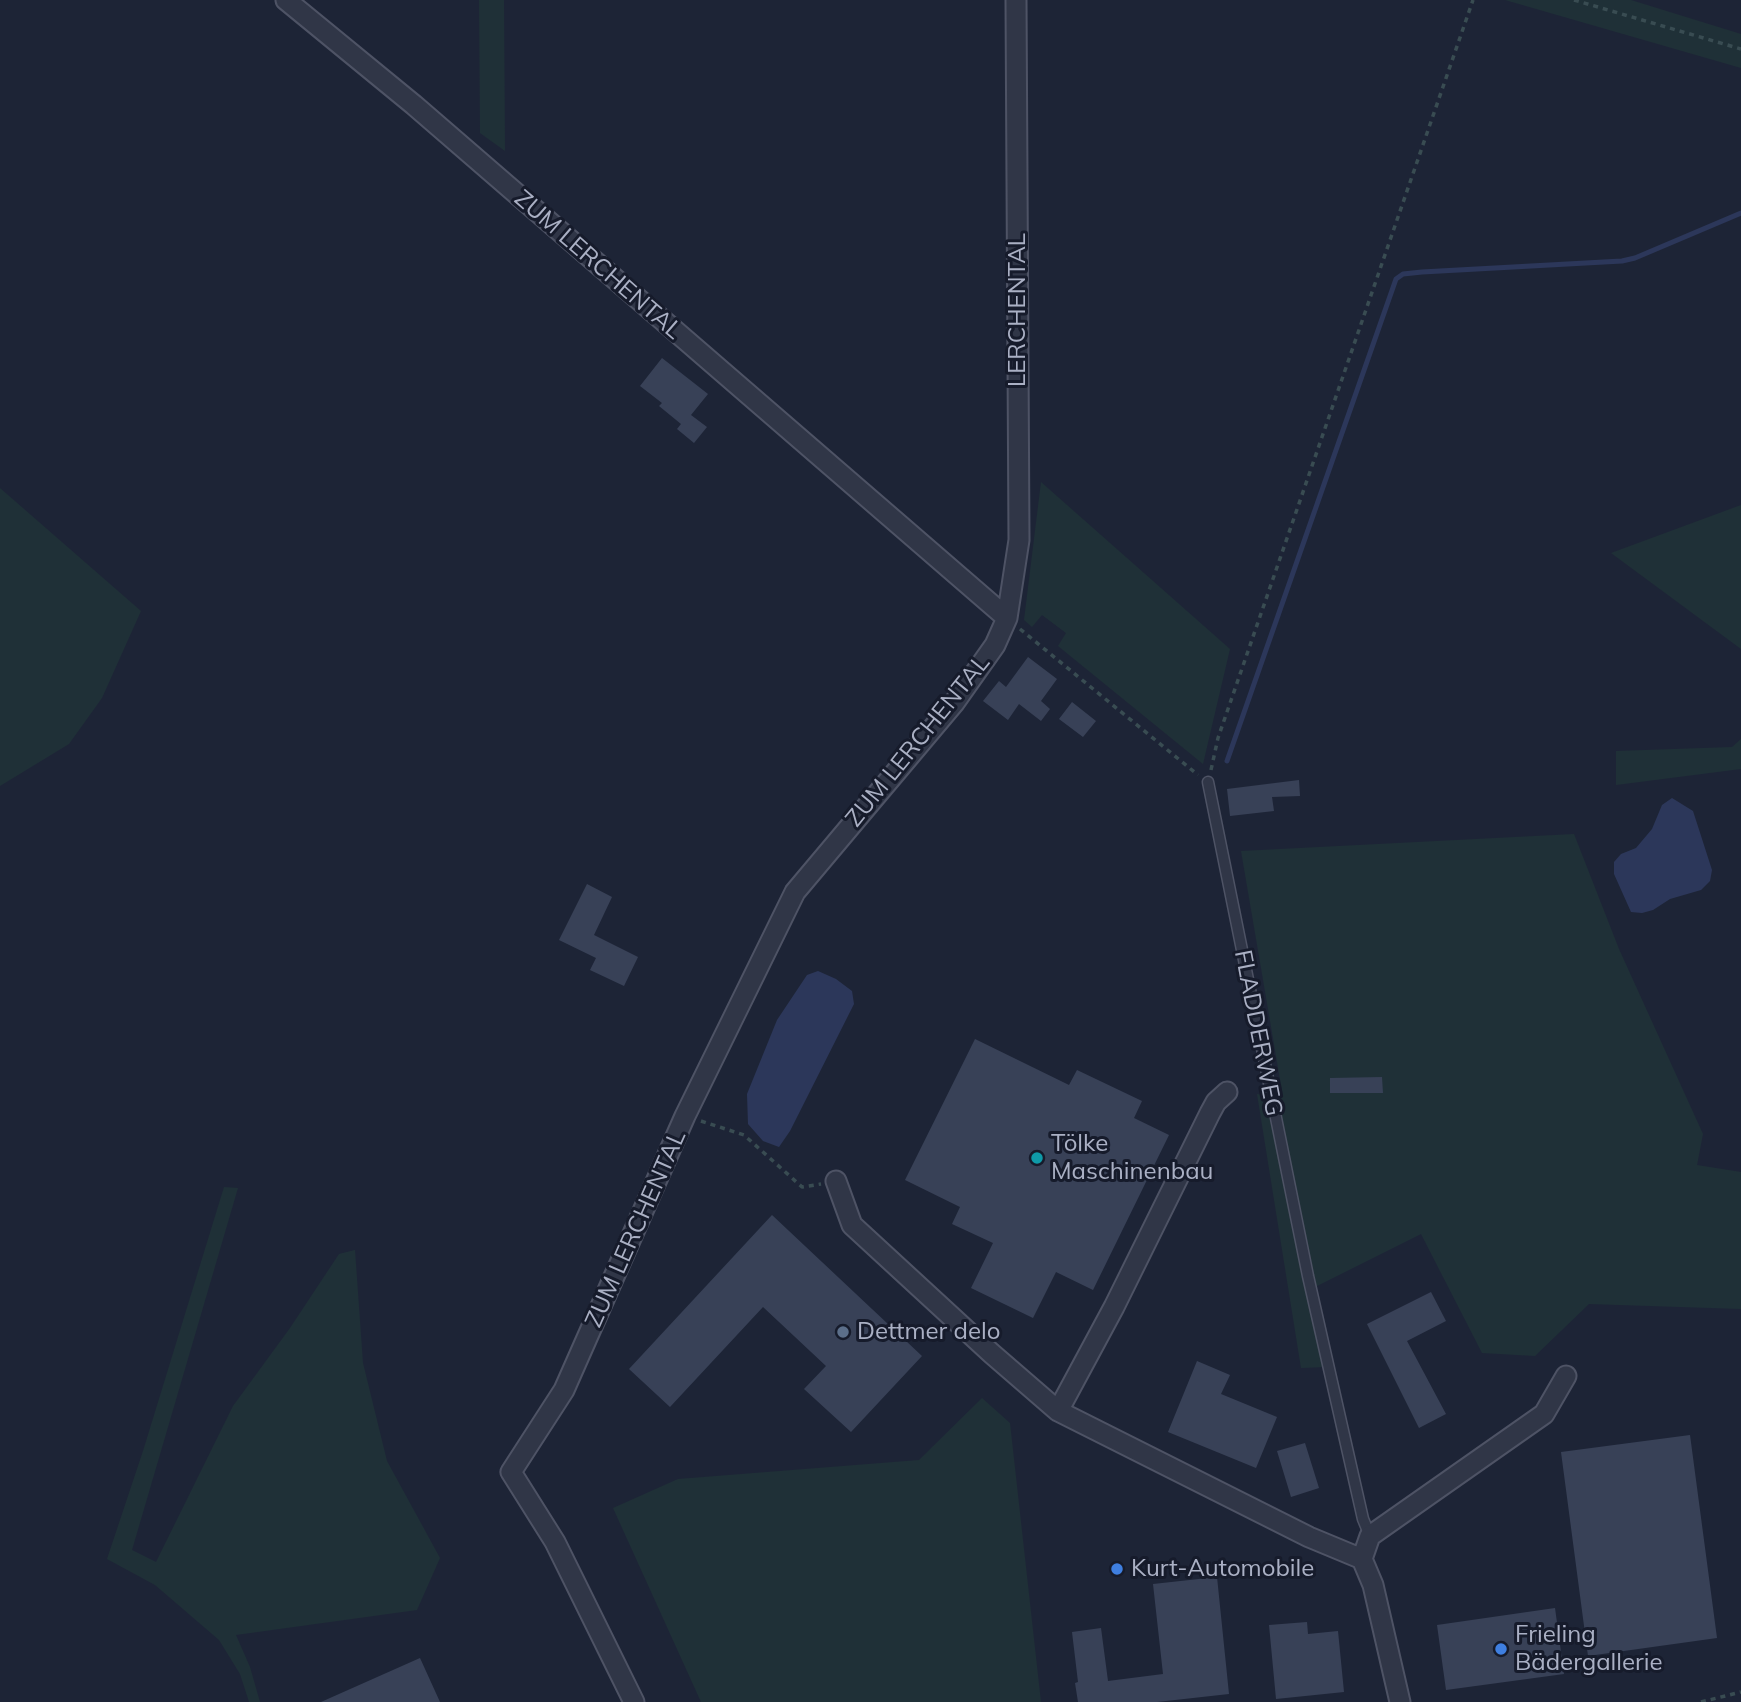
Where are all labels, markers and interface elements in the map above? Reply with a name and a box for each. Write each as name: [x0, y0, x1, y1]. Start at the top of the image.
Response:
street label: ZUM LERCHENTAL: [508, 184, 688, 346]
street label: LERCHENTAL: [1004, 233, 1032, 387]
street label: ZUM LERCHENTAL: [840, 649, 996, 833]
street label: FLADDERWEG: [1228, 948, 1288, 1118]
street label: ZUM LERCHENTAL: [580, 1126, 692, 1332]
place label: Tölke Maschinenbau: [1051, 1130, 1213, 1186]
marker: Tölke Maschinenbau: [1029, 1150, 1045, 1166]
place label: Dettmer delo: [857, 1318, 1000, 1346]
marker: Dettmer delo: [835, 1324, 851, 1340]
place label: Kurt-Automobile: [1131, 1555, 1314, 1583]
marker: Kurt-Automobile: [1109, 1561, 1125, 1577]
place label: Frieling Bädergallerie: [1515, 1621, 1663, 1677]
marker: Frieling Bädergallerie: [1493, 1641, 1509, 1657]

